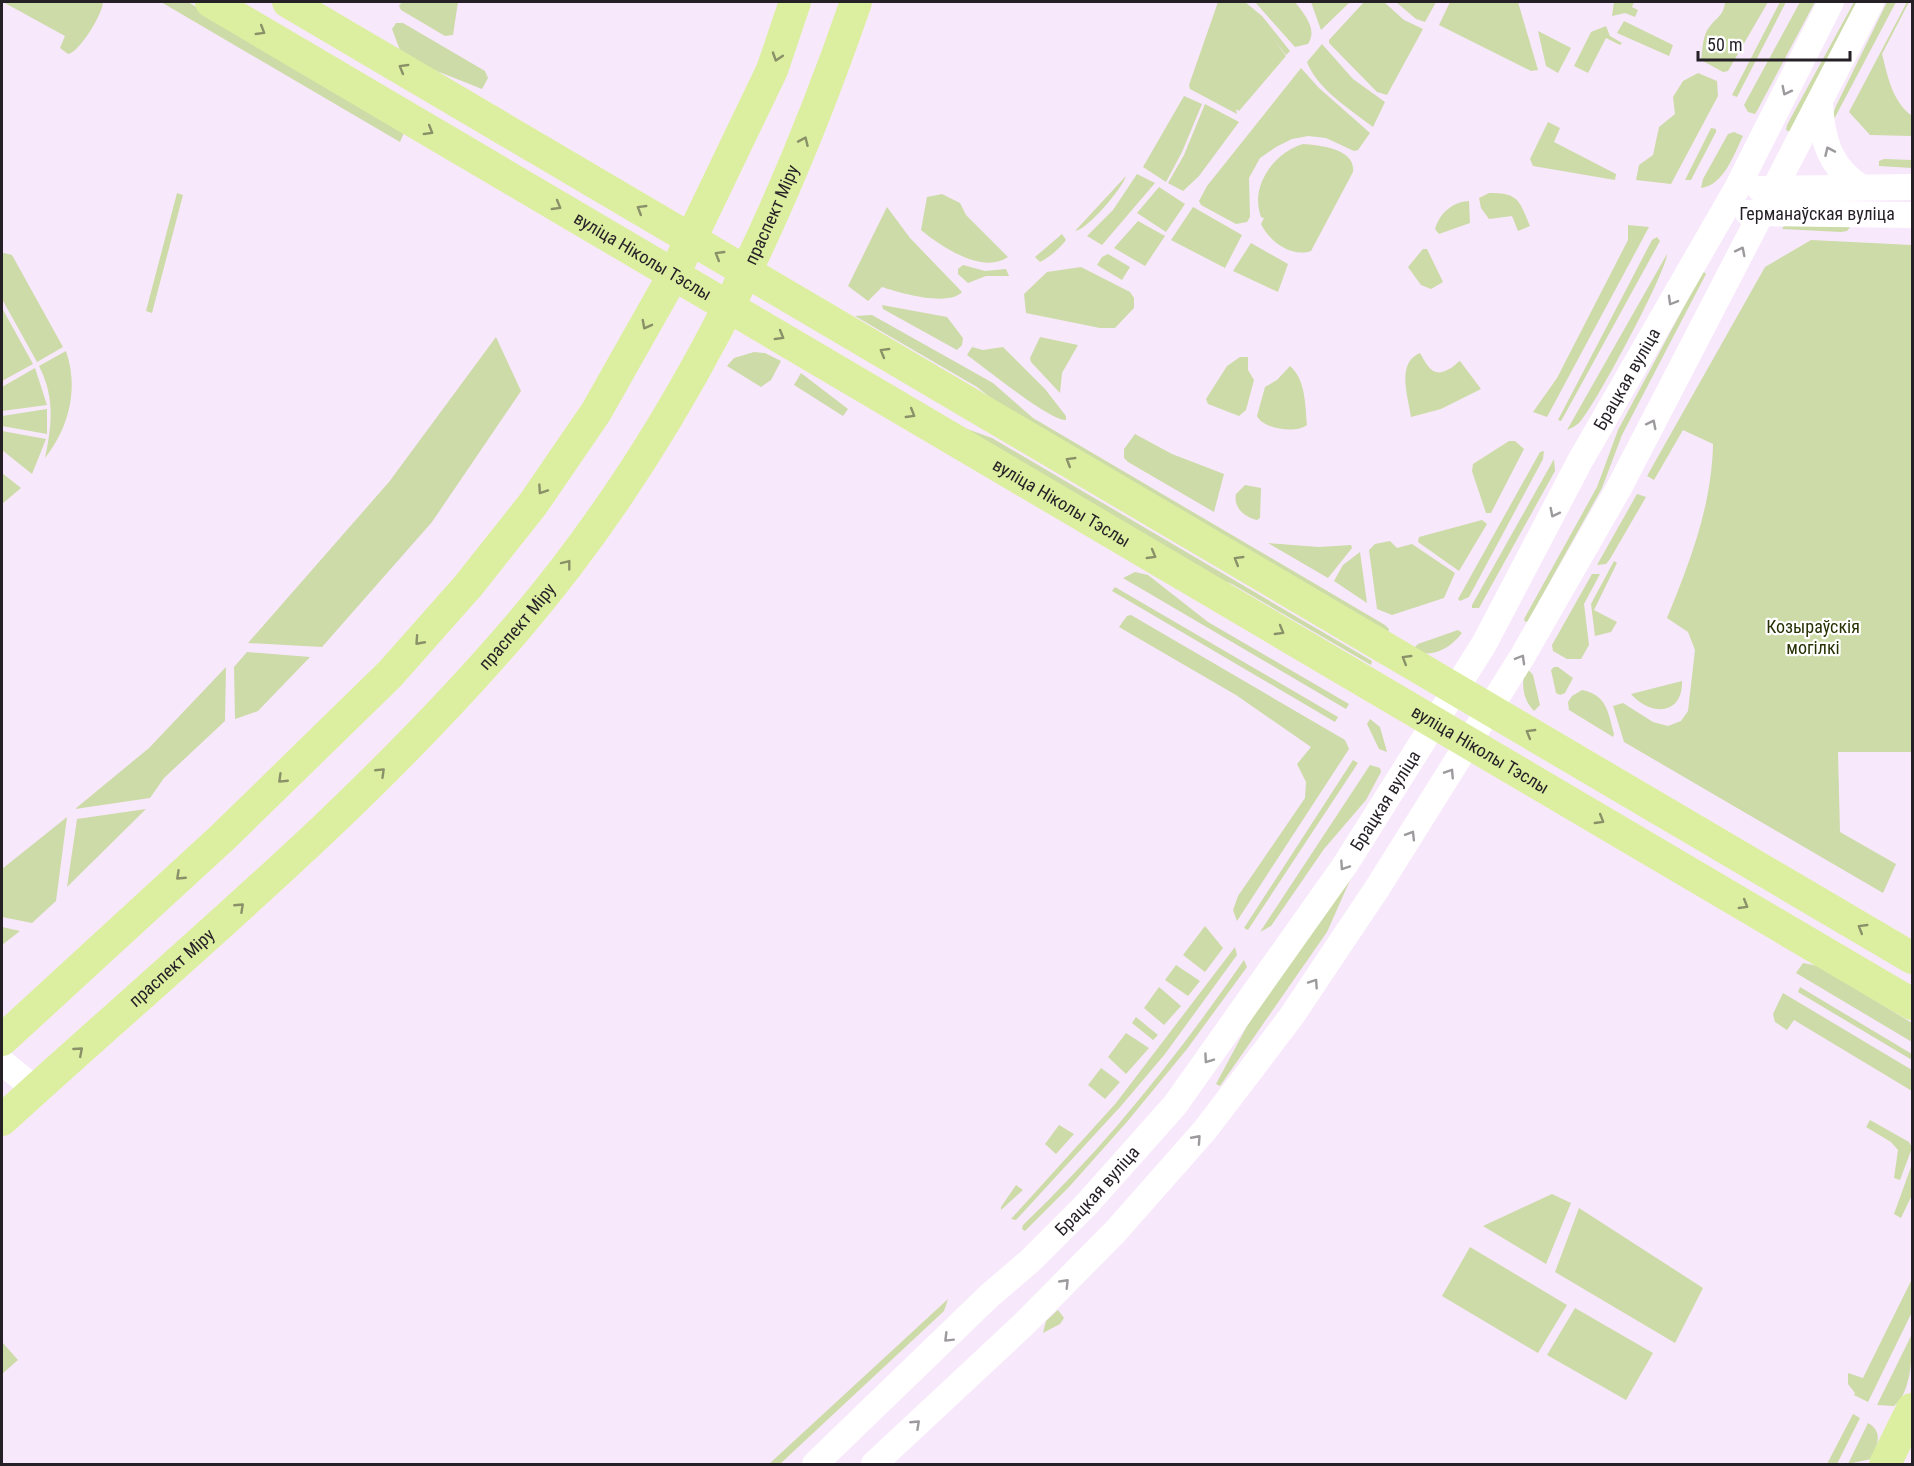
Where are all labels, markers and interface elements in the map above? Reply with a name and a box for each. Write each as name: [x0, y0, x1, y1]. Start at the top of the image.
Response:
one-way arrow: [255, 24, 266, 36]
scale bar: [1698, 24, 1850, 62]
text: 50 m: [1707, 34, 1742, 55]
one-way arrow: [771, 51, 784, 62]
one-way arrow: [399, 64, 409, 76]
one-way arrow: [1782, 85, 1793, 96]
one-way arrow: [423, 124, 433, 135]
one-way arrow: [797, 136, 809, 147]
one-way arrow: [1824, 147, 1836, 158]
street label: праспект Міру: [740, 161, 803, 268]
one-way arrow: [551, 199, 562, 210]
street label: Германаўская вуліца: [1739, 203, 1895, 224]
one-way arrow: [637, 204, 647, 216]
street label: вуліца Ніколы Тэслы: [570, 207, 715, 305]
one-way arrow: [1734, 246, 1745, 257]
one-way arrow: [715, 250, 725, 262]
one-way arrow: [1668, 295, 1679, 305]
one-way arrow: [642, 319, 653, 329]
street label: Брацкая вуліца: [1589, 324, 1664, 434]
one-way arrow: [774, 329, 784, 340]
one-way arrow: [880, 347, 890, 359]
one-way arrow: [905, 406, 915, 418]
one-way arrow: [1645, 420, 1656, 430]
street label: вуліца Ніколы Тэслы: [989, 454, 1134, 551]
one-way arrow: [1066, 457, 1076, 468]
one-way arrow: [538, 483, 549, 494]
one-way arrow: [1549, 506, 1561, 517]
one-way arrow: [1145, 548, 1156, 560]
one-way arrow: [1234, 556, 1244, 568]
one-way arrow: [559, 560, 570, 571]
street label: праспект Міру: [474, 578, 560, 674]
park label: Козыраўскія могілкі: [1766, 616, 1860, 658]
one-way arrow: [1274, 623, 1284, 635]
one-way arrow: [415, 634, 426, 645]
one-way arrow: [1402, 655, 1412, 667]
one-way arrow: [1514, 655, 1525, 665]
street label: вуліца Ніколы Тэслы: [1408, 701, 1553, 798]
one-way arrow: [1526, 728, 1537, 740]
street label: Брацкая вуліца: [1346, 746, 1424, 854]
one-way arrow: [373, 769, 384, 780]
one-way arrow: [1443, 769, 1454, 780]
one-way arrow: [278, 772, 289, 783]
one-way arrow: [1594, 812, 1604, 824]
one-way arrow: [1404, 831, 1415, 841]
one-way arrow: [1340, 859, 1351, 870]
one-way arrow: [176, 869, 186, 880]
one-way arrow: [1738, 897, 1748, 909]
one-way arrow: [233, 904, 244, 915]
street label: праспект Міру: [125, 924, 219, 1011]
one-way arrow: [1858, 924, 1868, 935]
one-way arrow: [1307, 979, 1318, 990]
one-way arrow: [72, 1047, 83, 1058]
one-way arrow: [1204, 1052, 1215, 1063]
one-way arrow: [1190, 1135, 1201, 1146]
street label: Брацкая вуліца: [1050, 1141, 1144, 1240]
one-way arrow: [1058, 1279, 1069, 1290]
one-way arrow: [945, 1330, 956, 1341]
one-way arrow: [909, 1421, 920, 1432]

